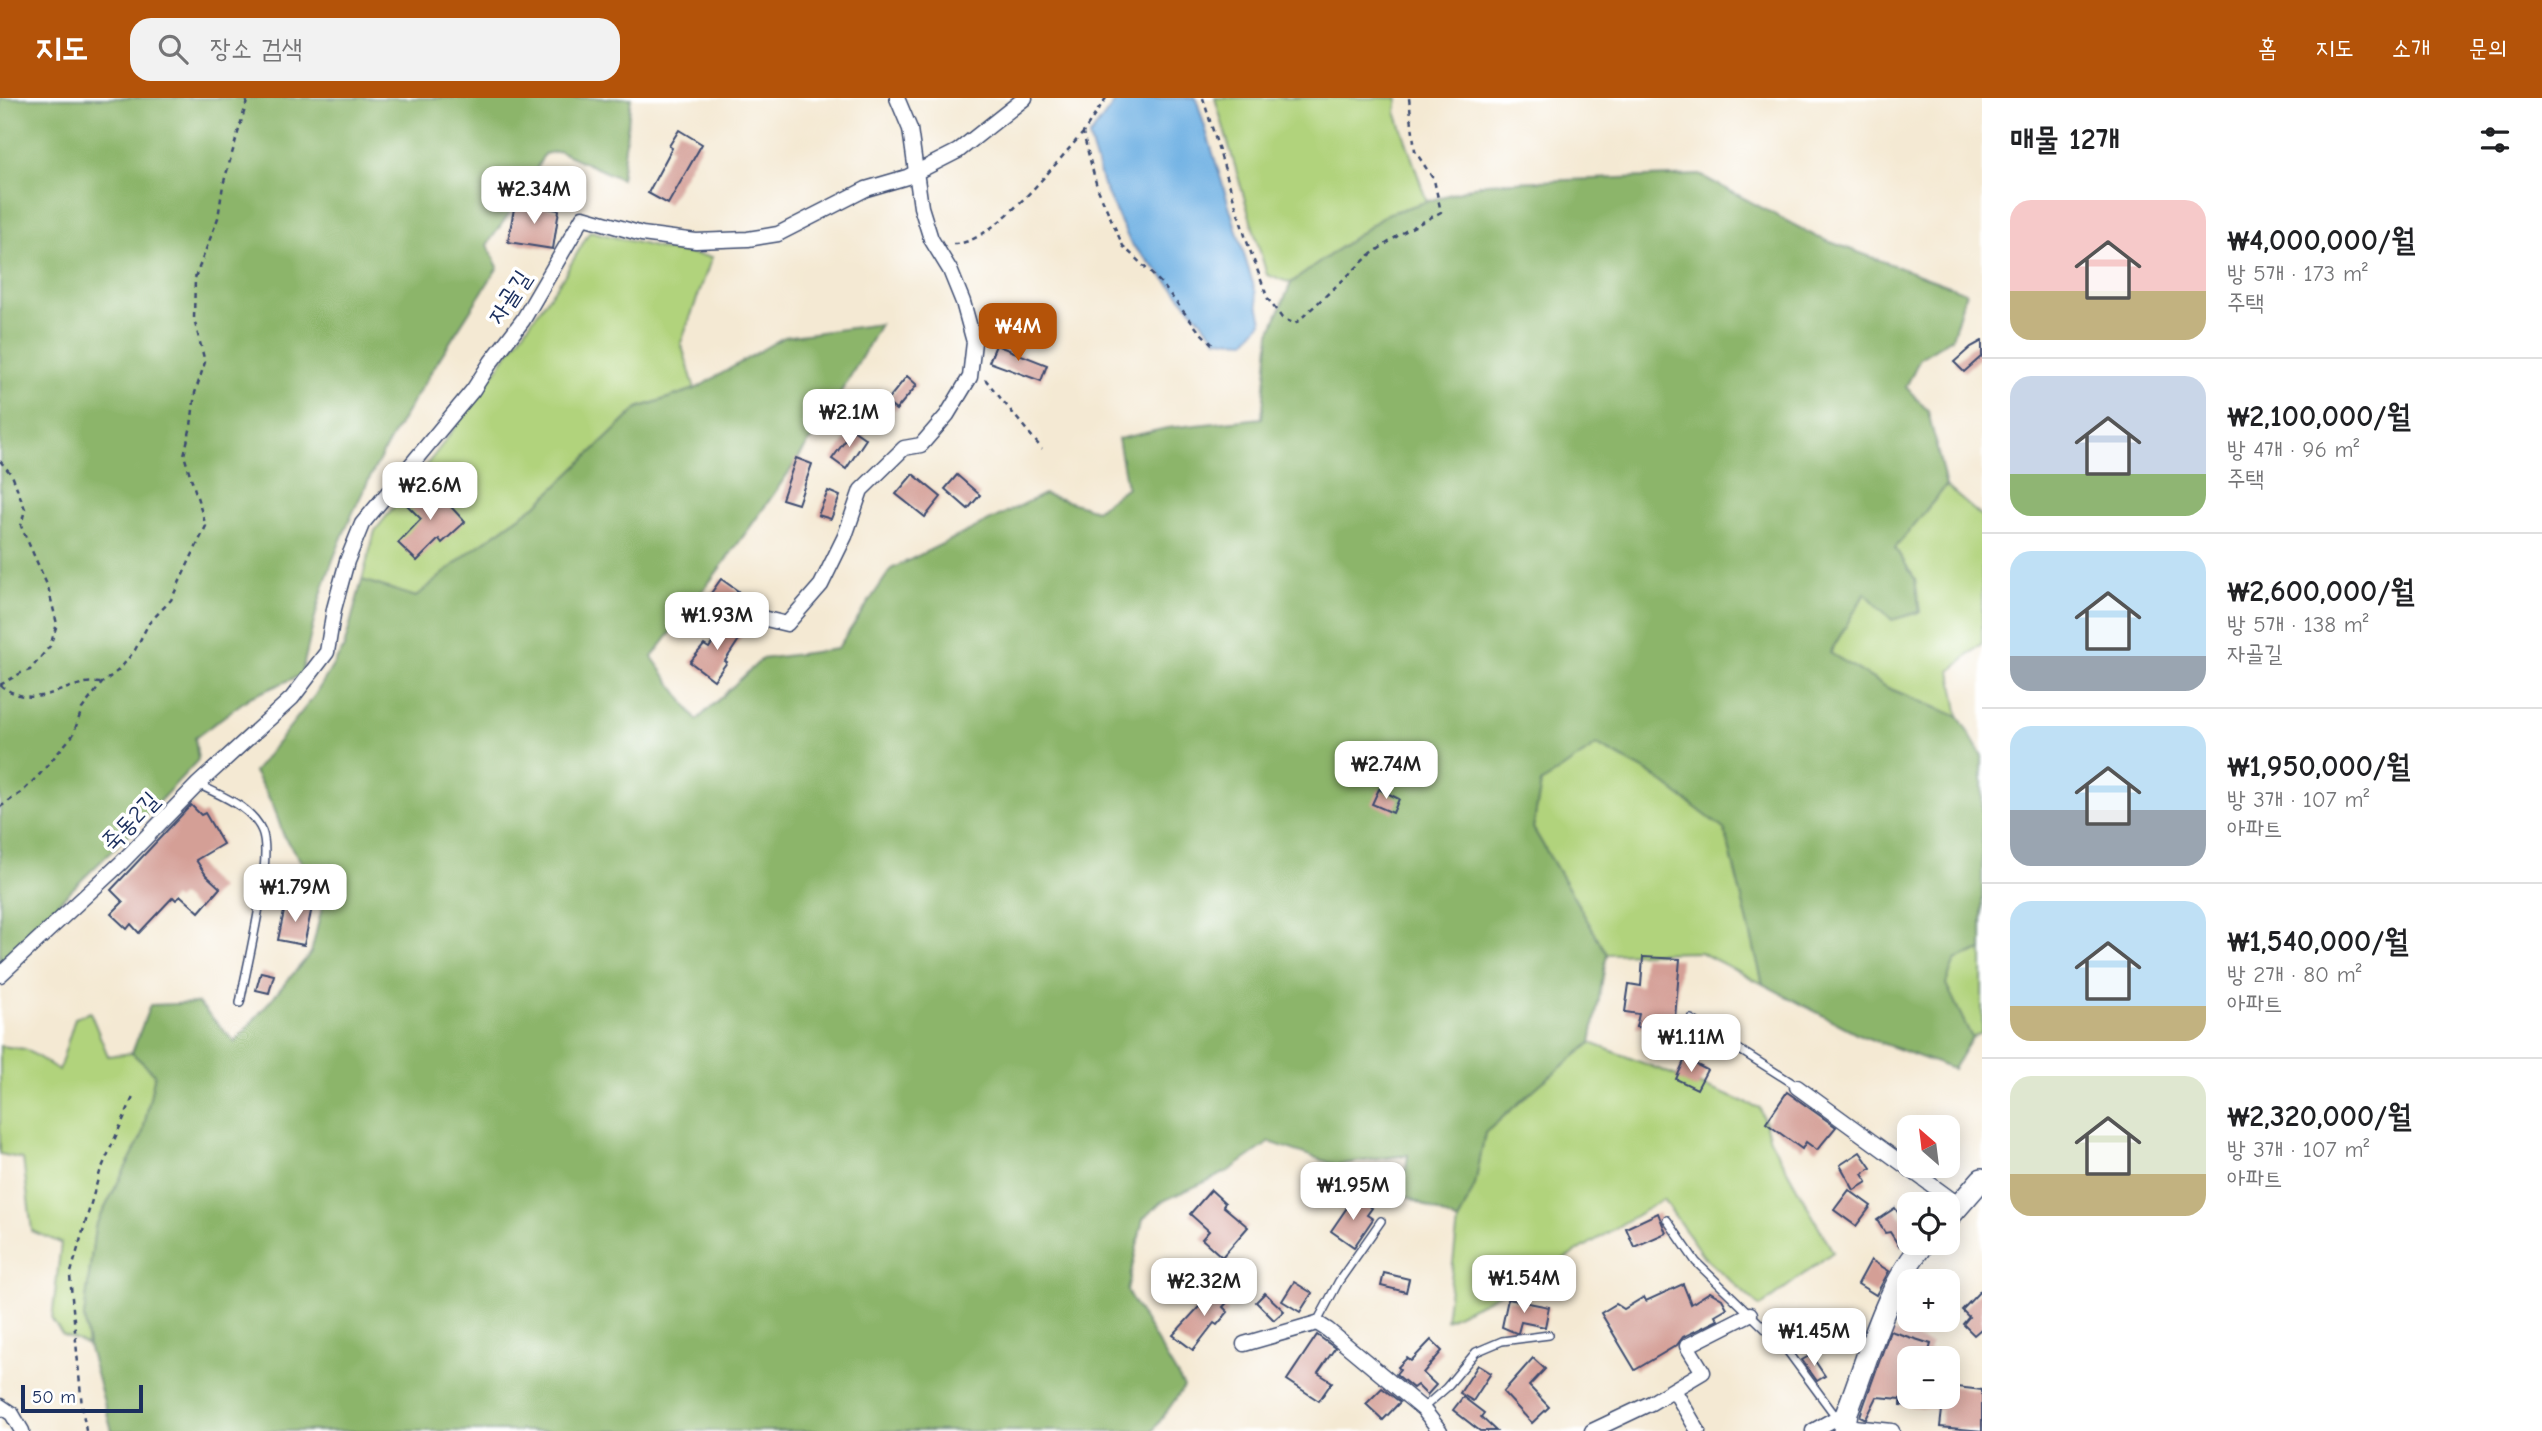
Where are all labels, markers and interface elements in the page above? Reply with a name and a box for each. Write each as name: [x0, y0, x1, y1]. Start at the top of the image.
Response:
search box: [130, 18, 620, 81]
text: 지도: [35, 29, 88, 67]
icon: search: [154, 30, 192, 68]
text: 장소 검색: [210, 34, 302, 64]
text: 홈: [2258, 34, 2277, 62]
text: 지도: [2315, 34, 2354, 62]
text: 소개: [2392, 34, 2430, 62]
text: 문의: [2468, 34, 2507, 62]
icon: filters: [2476, 121, 2514, 159]
text: 매물 12개: [2010, 122, 2120, 157]
pin: ₩2.34M: [477, 166, 591, 226]
text: ₩2.34M: [497, 175, 571, 202]
text: ₩4,000,000/월: [2227, 223, 2415, 258]
icon: home: [2066, 228, 2150, 312]
text: 방 5개 · 173 m²: [2227, 260, 2368, 287]
street label: 자골길: [481, 265, 537, 329]
text: 주택: [2227, 289, 2264, 316]
pin: ₩4M: [984, 303, 1052, 363]
text: ₩4M: [995, 312, 1041, 339]
pin: ₩2.1M: [800, 390, 898, 449]
text: ₩2.1M: [819, 398, 879, 425]
text: ₩2,100,000/월: [2227, 399, 2411, 434]
icon: home: [2066, 404, 2150, 488]
text: 방 4개 · 96 m²: [2227, 436, 2359, 463]
pin: ₩2.6M: [381, 462, 479, 522]
text: 주택: [2227, 465, 2264, 492]
text: ₩2.6M: [398, 471, 462, 498]
text: ₩2,600,000/월: [2227, 574, 2415, 609]
icon: home: [2066, 579, 2150, 663]
pin: ₩1.93M: [660, 592, 774, 652]
text: ₩1.93M: [681, 601, 753, 628]
text: 방 5개 · 138 m²: [2227, 611, 2369, 638]
text: 자골길: [2227, 640, 2283, 667]
pin: ₩2.74M: [1329, 742, 1443, 801]
text: ₩1,950,000/월: [2227, 749, 2410, 784]
text: ₩2.74M: [1351, 750, 1421, 777]
icon: home: [2066, 754, 2150, 838]
street label: 죽동2길: [95, 786, 165, 856]
text: 방 3개 · 107 m²: [2227, 786, 2369, 813]
text: 아파트: [2227, 815, 2283, 842]
pin: ₩1.79M: [238, 864, 352, 924]
text: ₩1.79M: [260, 873, 330, 900]
text: ₩1,540,000/월: [2227, 924, 2409, 959]
icon: home: [2066, 929, 2150, 1013]
text: 방 2개 · 80 m²: [2227, 961, 2361, 988]
text: 아파트: [2227, 990, 2283, 1017]
pin: ₩1.11M: [1634, 1014, 1748, 1074]
text: ₩1.11M: [1658, 1023, 1724, 1050]
text: ₩2,320,000/월: [2227, 1099, 2411, 1134]
icon: home: [2066, 1104, 2150, 1188]
north arrow: [1897, 1115, 1960, 1178]
map controls: [1897, 1115, 1960, 1409]
text: 방 3개 · 107 m²: [2227, 1136, 2369, 1163]
pin: ₩1.95M: [1296, 1162, 1410, 1222]
text: 아파트: [2227, 1165, 2283, 1192]
text: ₩1.95M: [1316, 1171, 1390, 1198]
button: locate: [1897, 1192, 1960, 1255]
pin: ₩1.54M: [1467, 1256, 1581, 1315]
pin: ₩2.32M: [1147, 1258, 1261, 1318]
text: ₩1.54M: [1488, 1264, 1560, 1291]
text: ₩2.32M: [1167, 1267, 1241, 1294]
button: +: [1897, 1269, 1960, 1332]
pin: ₩1.45M: [1757, 1308, 1871, 1368]
text: ₩1.45M: [1778, 1317, 1850, 1344]
button: −: [1897, 1346, 1960, 1409]
scale bar: [21, 1382, 144, 1414]
text: 50 m: [32, 1386, 76, 1408]

